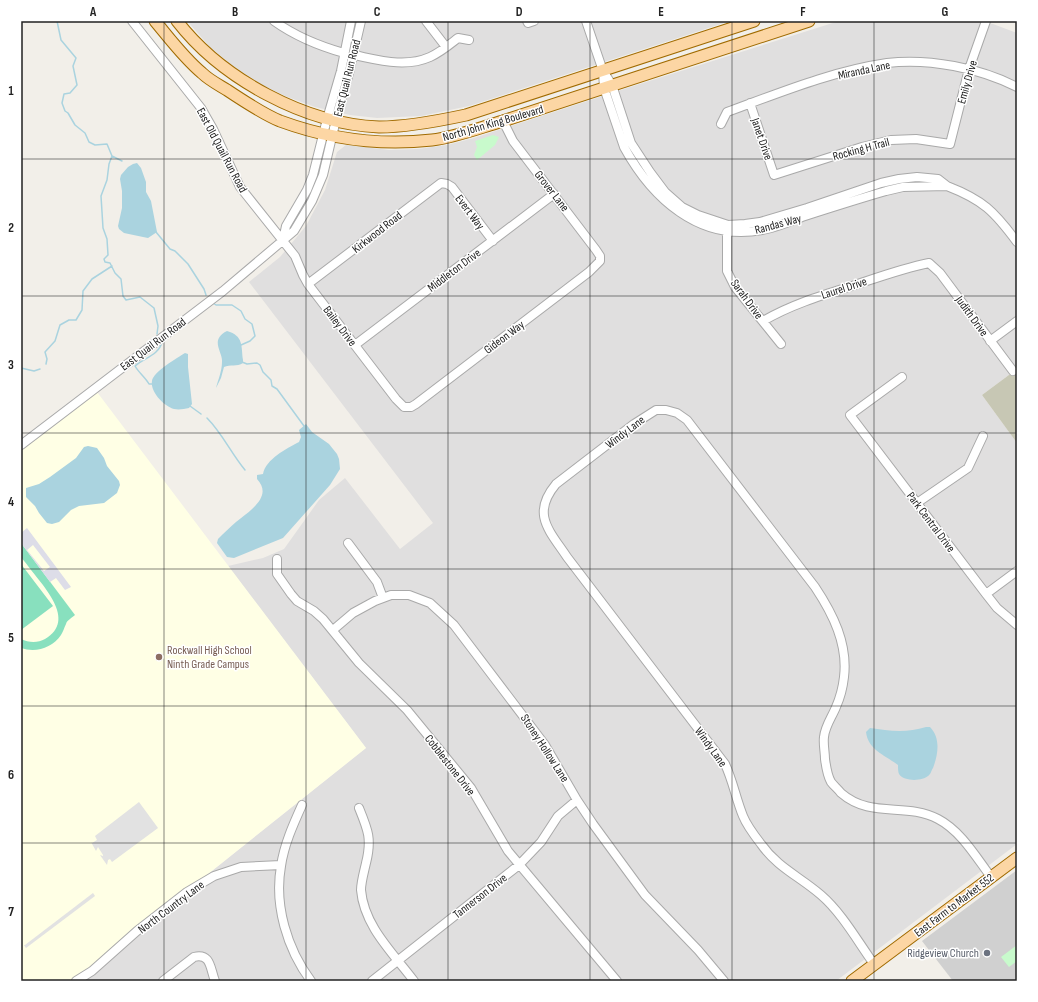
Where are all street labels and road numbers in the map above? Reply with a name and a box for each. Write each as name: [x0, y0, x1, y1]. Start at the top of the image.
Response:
street label: East Quail Run Road: [331, 38, 364, 118]
street label: Miranda Lane: [837, 58, 892, 83]
street label: Emily Drive: [954, 58, 981, 106]
street label: North John King Boulevard: [441, 102, 545, 145]
street label: East Old Quail Run Road: [193, 105, 250, 195]
street label: Janet Drive: [747, 115, 776, 162]
street label: Rocking H Trail: [831, 135, 891, 164]
street label: Grover Lane: [531, 168, 572, 215]
street label: Evert Way: [452, 192, 488, 233]
street label: Kirkwood Road: [349, 208, 405, 257]
street label: Randas Way: [753, 211, 803, 238]
street label: Middleton Drive: [425, 245, 484, 295]
street label: Laurel Drive: [819, 274, 869, 303]
street label: Sarah Drive: [727, 276, 766, 322]
street label: Judith Drive: [951, 292, 991, 340]
street label: Bailey Drive: [320, 303, 360, 350]
street label: East Quail Run Road: [117, 315, 189, 374]
street label: Gideon Way: [481, 317, 528, 357]
street label: Windy Lane: [603, 413, 648, 452]
street label: Park Central Drive: [903, 489, 958, 556]
street label: Stoney Hollow Lane: [517, 711, 572, 785]
street label: Windy Lane: [691, 724, 730, 770]
street label: Cobblestone Drive: [421, 732, 478, 799]
street label: East Farm to Market 552: [911, 870, 997, 940]
street label: Tannerson Drive: [450, 871, 510, 922]
street label: North Country Lane: [135, 878, 208, 937]

